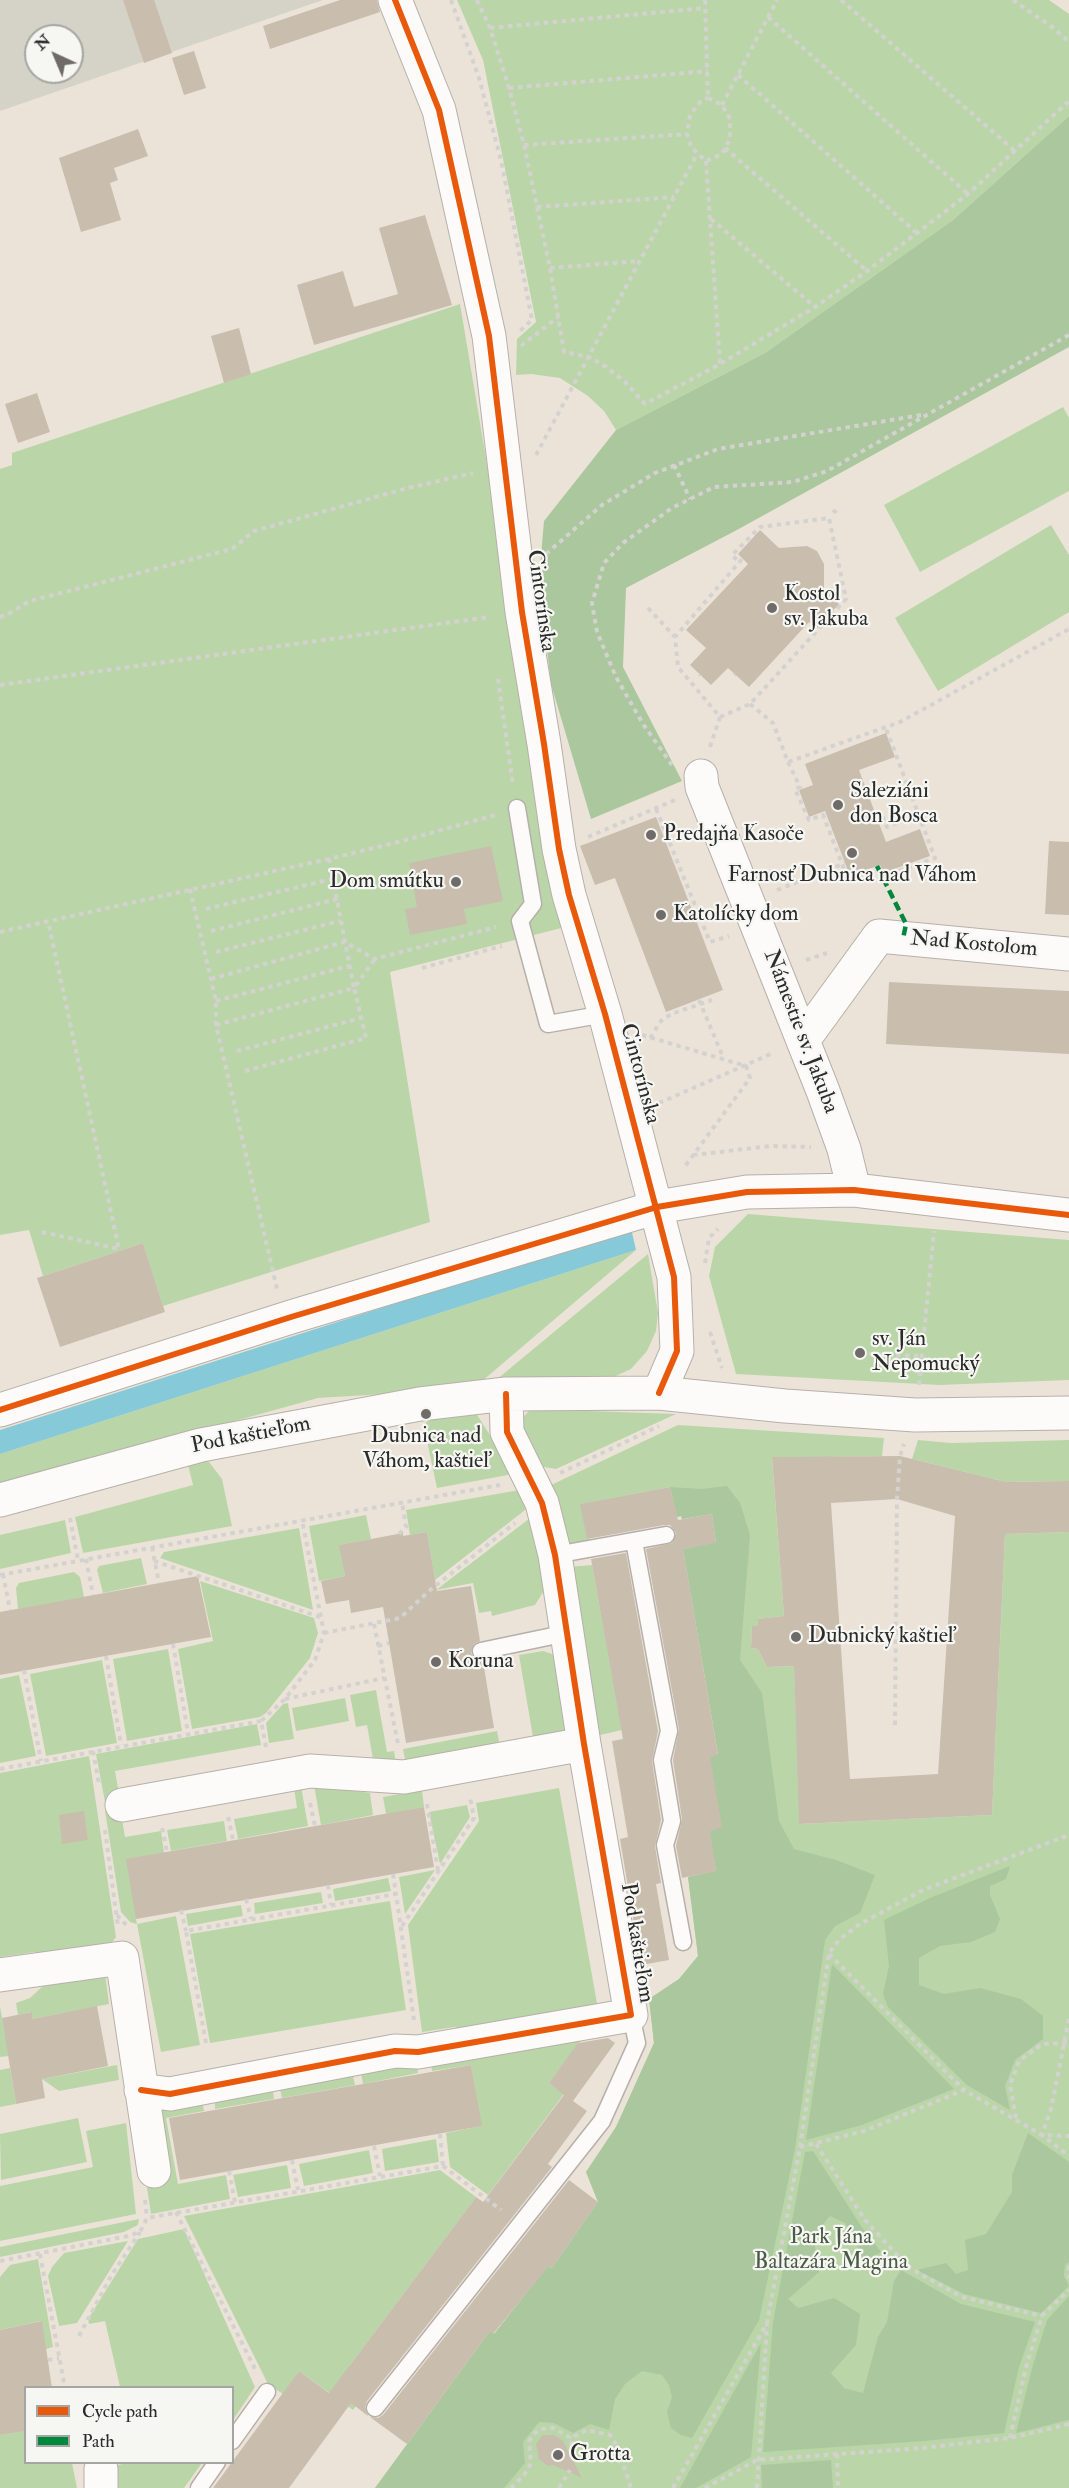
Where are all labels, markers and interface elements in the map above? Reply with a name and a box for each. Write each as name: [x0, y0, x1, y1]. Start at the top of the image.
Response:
north arrow: [24, 24, 84, 84]
text: N: [31, 30, 55, 55]
street label: Cintorínska: [520, 548, 560, 654]
place label: Kostol sv. Jakuba: [784, 582, 868, 634]
marker: Kostol sv. Jakuba: [765, 601, 779, 615]
place label: Saleziáni don Bosca: [850, 779, 938, 830]
marker: Saleziáni don Bosca: [831, 798, 845, 812]
place label: Predajňa Kasoče: [663, 822, 804, 848]
marker: Predajňa Kasoče: [644, 828, 658, 842]
marker: Farnosť Dubnica nad Váhom: [845, 846, 859, 860]
place label: Farnosť Dubnica nad Váhom: [727, 863, 977, 889]
place label: Dom smútku: [329, 869, 444, 895]
marker: Dom smútku: [449, 875, 463, 889]
place label: Katolícky dom: [673, 902, 799, 928]
marker: Katolícky dom: [654, 908, 668, 922]
street label: Nad Kostolom: [909, 926, 1039, 964]
street label: Námestie sv. Jakuba: [757, 947, 843, 1117]
street label: Cintorínska: [613, 1021, 665, 1127]
place label: sv. Ján Nepomucký: [872, 1327, 979, 1378]
marker: sv. Ján Nepomucký: [853, 1346, 867, 1360]
marker: Dubnica nad Váhom, kaštieľ: [419, 1407, 433, 1421]
street label: Pod kaštieľom: [189, 1411, 313, 1461]
place label: Dubnica nad Váhom, kaštieľ: [362, 1424, 490, 1476]
place label: Dubnický kaštieľ: [808, 1624, 954, 1650]
marker: Dubnický kaštieľ: [789, 1630, 803, 1644]
place label: Koruna: [448, 1649, 514, 1675]
marker: Koruna: [429, 1655, 443, 1669]
street label: Pod kaštieľom: [613, 1881, 659, 2005]
park label: Park Jána Baltazára Magina: [754, 2225, 908, 2276]
legend: [24, 2386, 234, 2464]
text: Cycle path: [82, 2400, 158, 2423]
text: Path: [82, 2430, 115, 2453]
place label: Grotta: [570, 2442, 631, 2468]
marker: Grotta: [551, 2448, 565, 2462]

